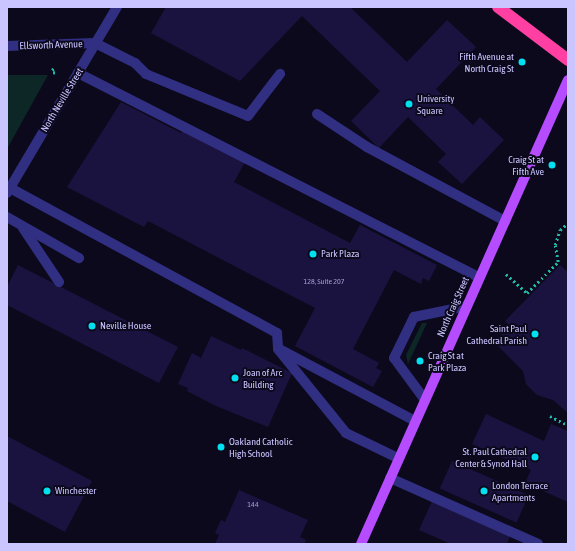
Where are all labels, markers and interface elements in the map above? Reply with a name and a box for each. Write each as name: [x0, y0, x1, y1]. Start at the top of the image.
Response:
street label: Ellsworth Avenue: [19, 38, 83, 52]
place label: Fifth Avenue at North Craig St: [459, 50, 514, 74]
marker: Fifth Avenue at North Craig St: [517, 57, 527, 67]
street label: North Neville Street: [38, 66, 86, 134]
place label: University Square: [417, 92, 454, 116]
marker: University Square: [404, 99, 414, 109]
place label: Craig St at Fifth Ave: [508, 153, 544, 176]
marker: Craig St at Fifth Ave: [547, 160, 557, 170]
place label: Park Plaza: [321, 248, 360, 260]
marker: Park Plaza: [308, 249, 318, 259]
street label: North Craig Street: [434, 275, 472, 339]
house number: 128, Suite 207: [303, 277, 345, 287]
place label: Neville House: [100, 320, 151, 332]
marker: Neville House: [87, 321, 97, 331]
place label: Saint Paul Cathedral Parish: [466, 322, 527, 346]
marker: Saint Paul Cathedral Parish: [530, 329, 540, 339]
place label: Craig St at Park Plaza: [428, 349, 467, 372]
marker: Craig St at Park Plaza: [415, 356, 425, 366]
place label: Joan of Arc Building: [243, 366, 282, 390]
marker: Joan of Arc Building: [230, 373, 240, 383]
place label: Oakland Catholic High School: [229, 435, 292, 458]
marker: Oakland Catholic High School: [216, 442, 226, 452]
place label: St. Paul Cathedral Center & Synod Hall: [455, 445, 527, 468]
marker: St. Paul Cathedral Center & Synod Hall: [530, 452, 540, 462]
place label: London Terrace Apartments: [492, 479, 548, 502]
place label: Winchester: [55, 485, 96, 497]
marker: Winchester: [42, 486, 52, 496]
marker: London Terrace Apartments: [479, 486, 489, 496]
house number: 144: [247, 500, 259, 510]

